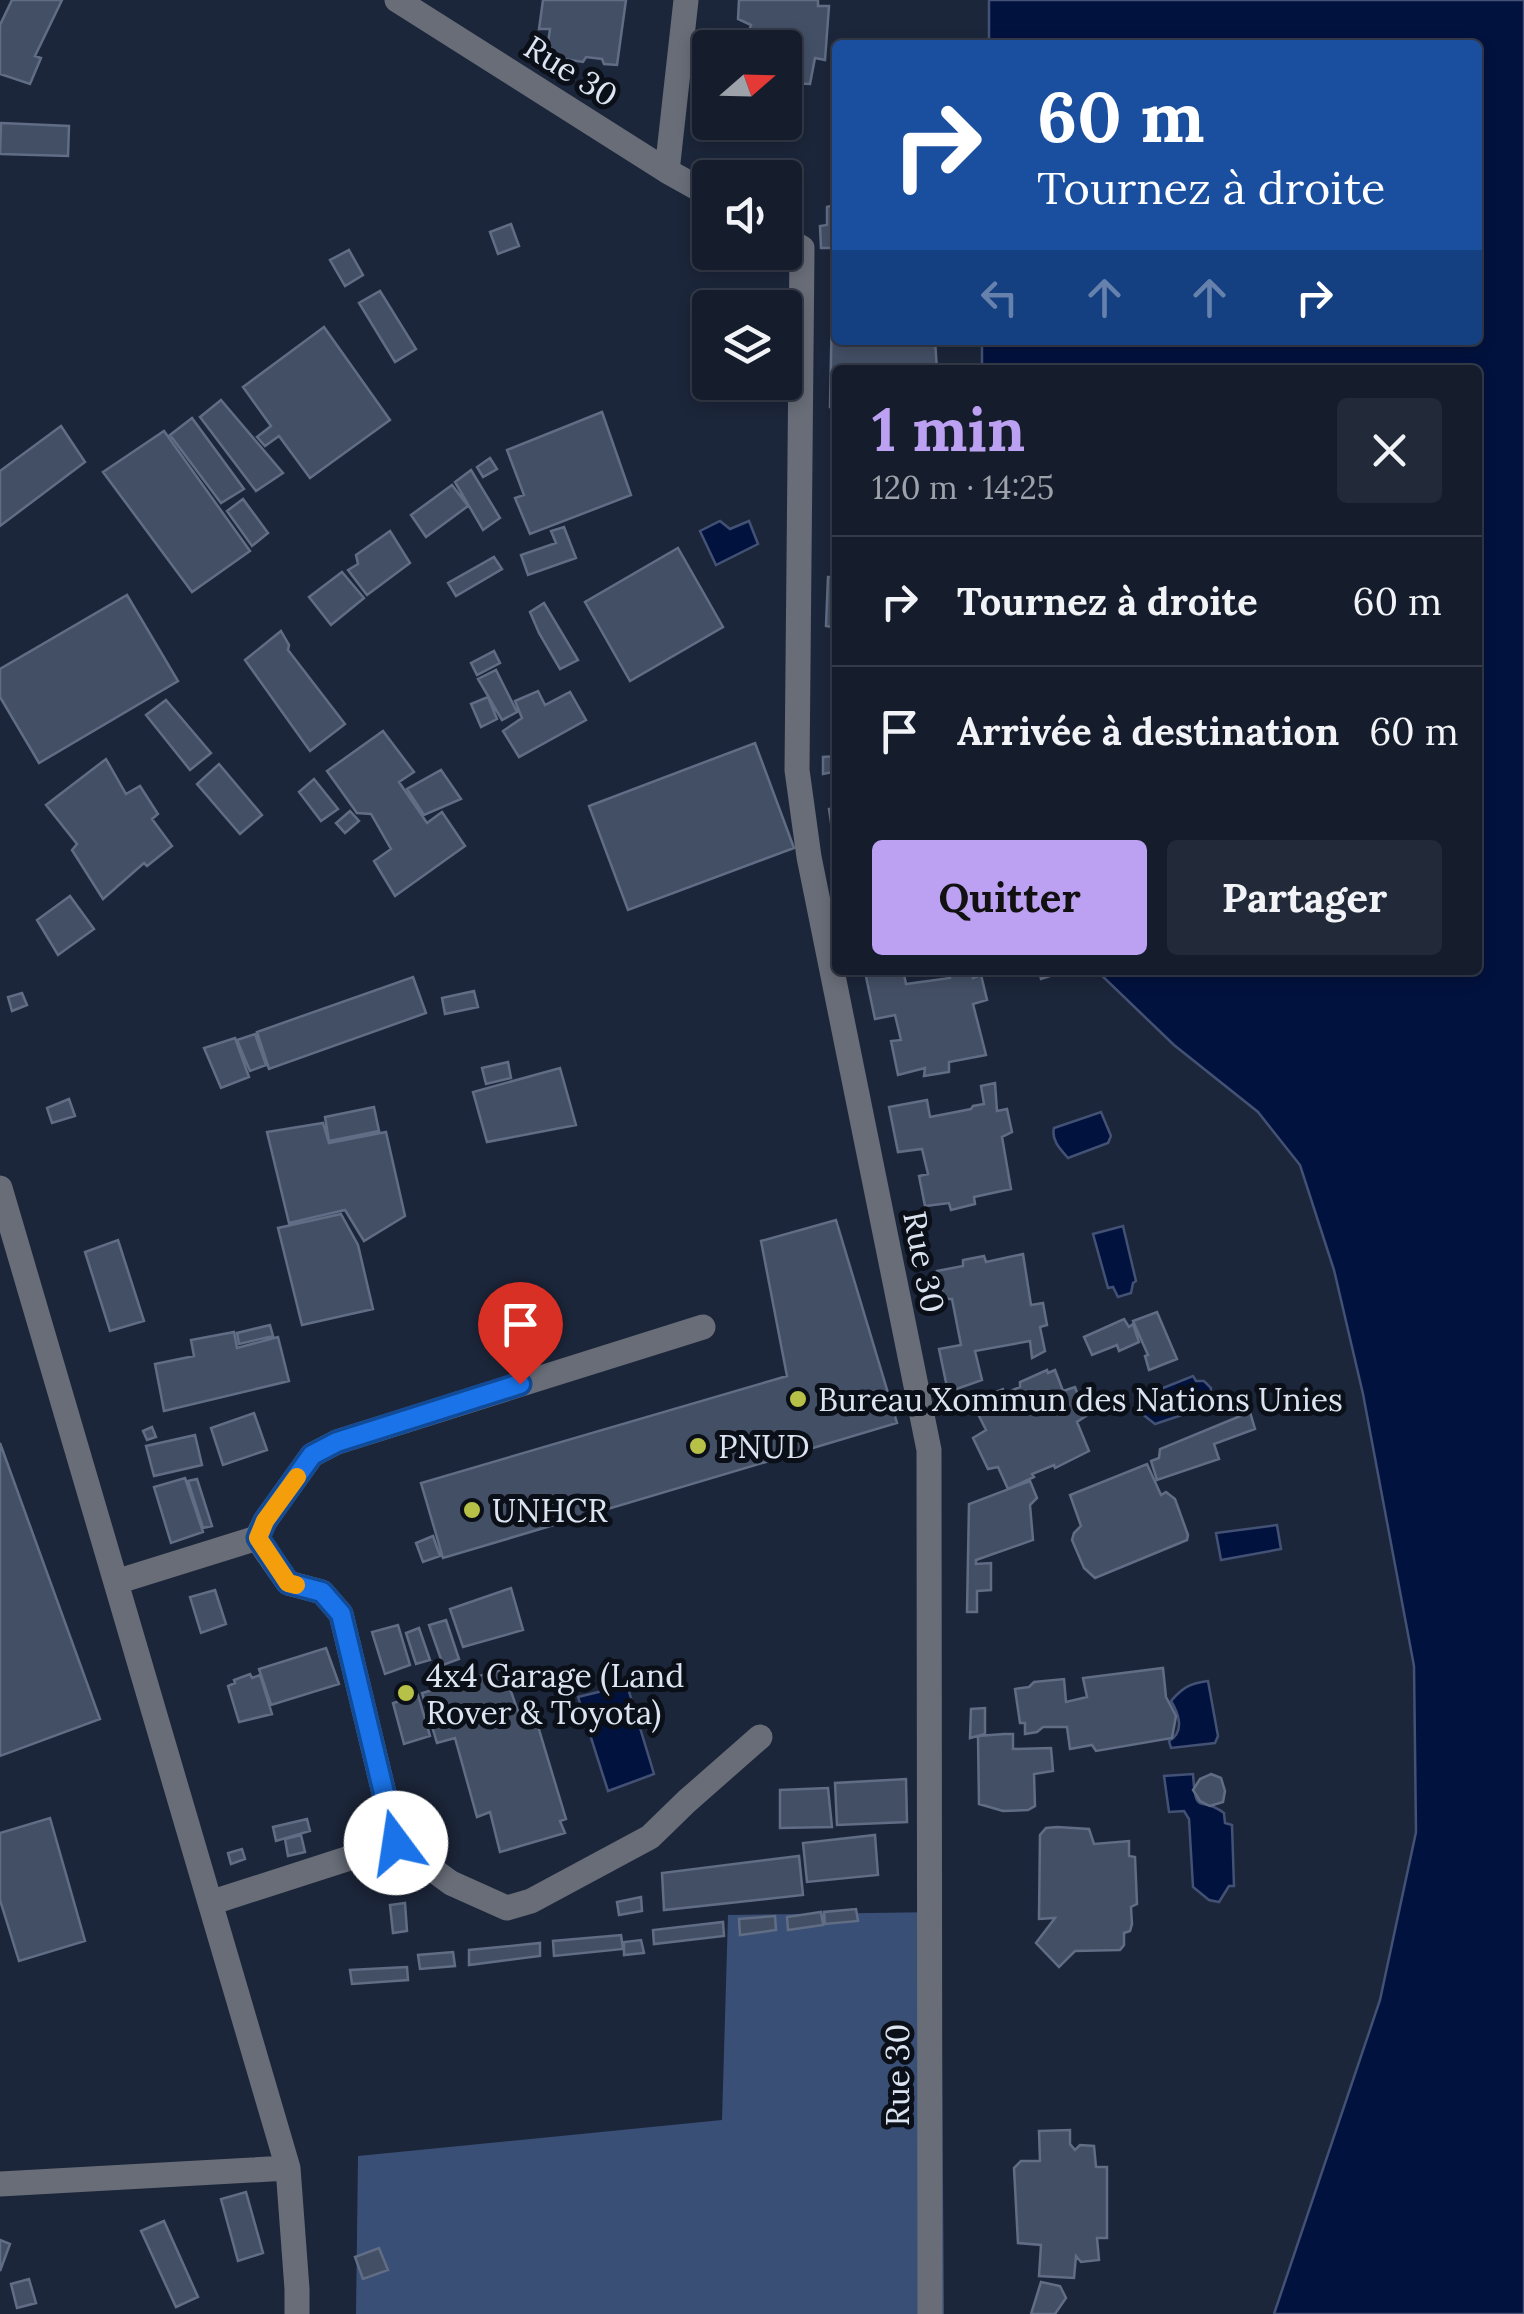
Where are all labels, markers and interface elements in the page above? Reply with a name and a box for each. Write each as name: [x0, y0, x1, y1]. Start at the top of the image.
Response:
street label: Rue 30: [517, 26, 625, 116]
north arrow: [692, 30, 802, 140]
map controls: [692, 30, 802, 400]
text: 60 m: [1037, 72, 1205, 161]
icon: right: [872, 80, 1002, 210]
text: Tournez à droite: [1037, 159, 1385, 216]
button: sound: [692, 160, 802, 270]
icon: left: [972, 270, 1027, 325]
icon: ahead: [1077, 270, 1132, 325]
icon: ahead: [1182, 270, 1237, 325]
icon: right: [1287, 270, 1342, 325]
button: layers: [692, 290, 802, 400]
text: 1 min: [872, 391, 1025, 467]
button: close: [1337, 398, 1442, 503]
text: 120 m · 14:25: [872, 467, 1054, 508]
icon: right: [872, 574, 927, 629]
text: Tournez à droite: [957, 577, 1258, 625]
text: 60 m: [1352, 577, 1442, 625]
icon: arrive: [872, 704, 927, 759]
text: Arrivée à destination: [957, 707, 1339, 755]
text: 60 m: [1369, 707, 1459, 755]
button: Quitter: [872, 840, 1147, 955]
button: Partager: [1167, 840, 1442, 955]
street label: Rue 30: [894, 1208, 954, 1316]
pin: [478, 1282, 563, 1385]
icon: arrive: [493, 1297, 548, 1352]
place label: Bureau Xommun des Nations Unies: [818, 1379, 1343, 1420]
marker: Bureau Xommun des Nations Unies: [787, 1388, 809, 1410]
place label: PNUD: [718, 1426, 810, 1467]
marker: PNUD: [687, 1435, 709, 1457]
place label: UNHCR: [492, 1490, 608, 1531]
marker: UNHCR: [461, 1499, 483, 1521]
place label: 4x4 Garage (Land Rover & Toyota): [426, 1655, 684, 1733]
marker: 4x4 Garage (Land Rover & Toyota): [395, 1682, 417, 1704]
position arrow: [344, 1791, 448, 1895]
street label: Rue 30: [877, 2024, 918, 2126]

